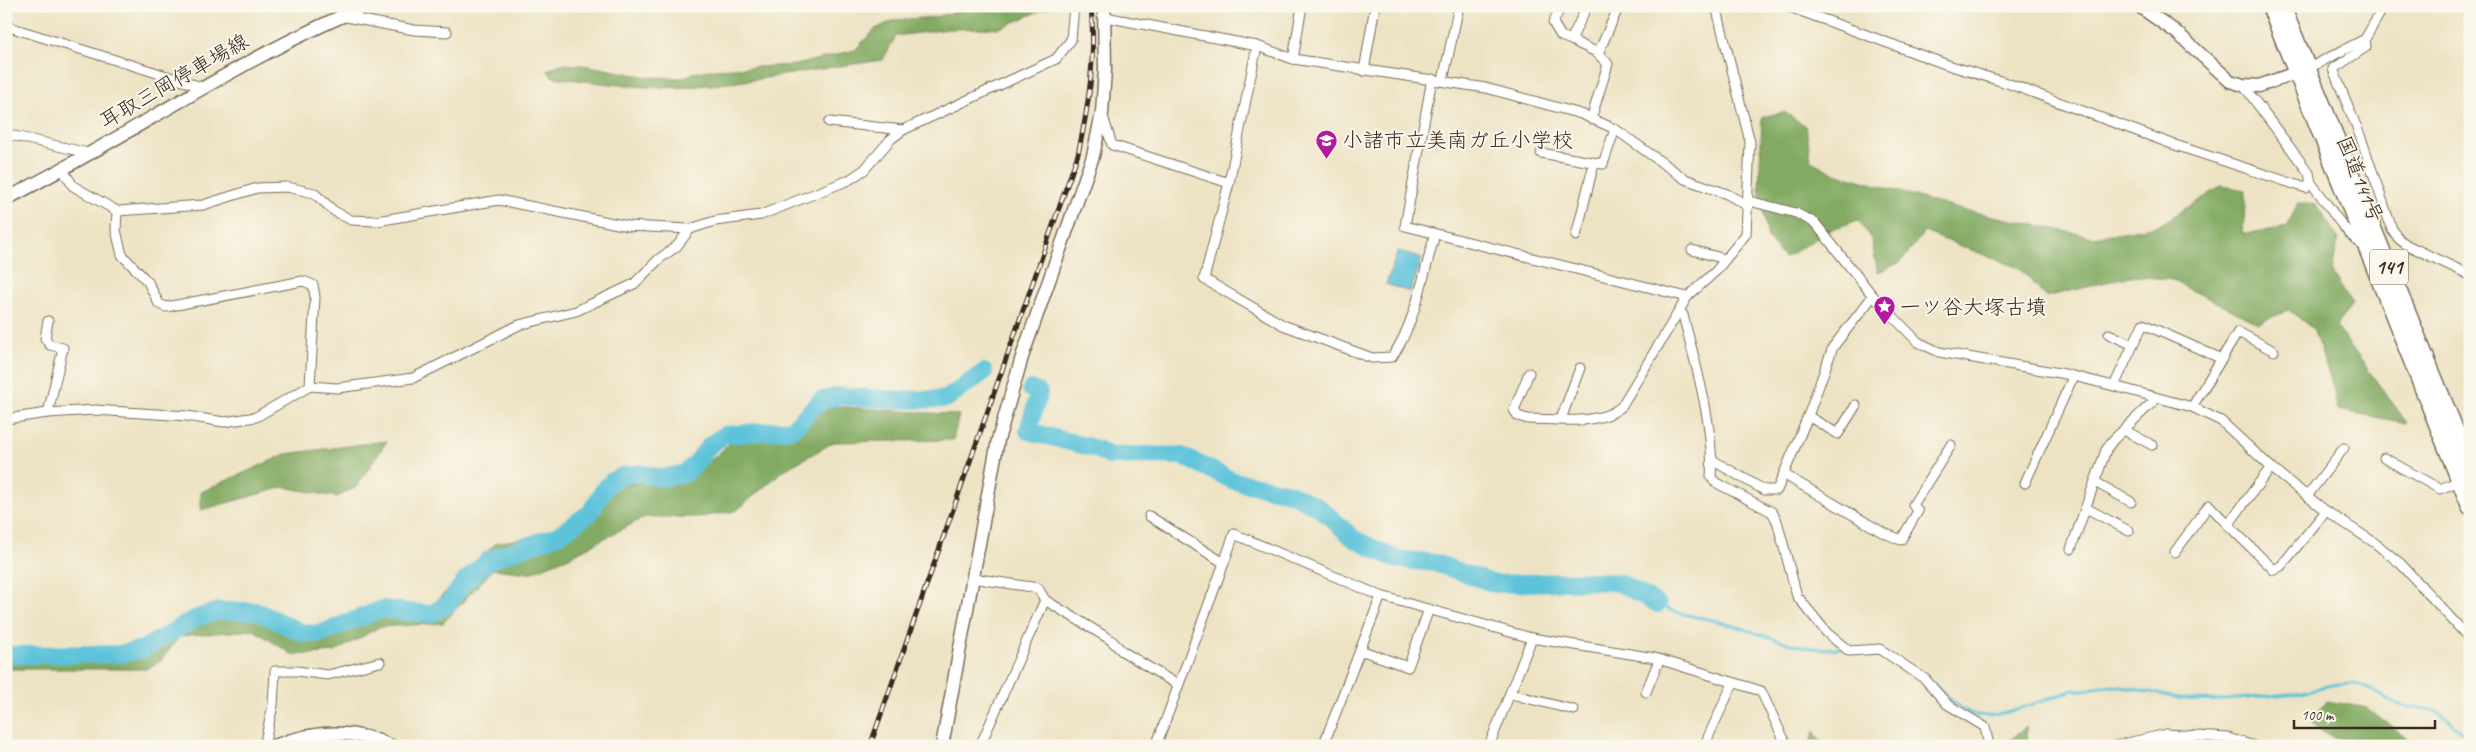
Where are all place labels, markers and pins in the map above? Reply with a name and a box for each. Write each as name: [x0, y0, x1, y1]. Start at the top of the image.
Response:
place label: 小諸市立美南ガ丘小学校: [1342, 127, 1573, 153]
school or university icon: 小諸市立美南ガ丘小学校: [1314, 128, 1338, 159]
place label: 一ツ谷大塚古墳: [1900, 294, 2047, 320]
place icon: 一ツ谷大塚古墳: [1872, 295, 1896, 326]

